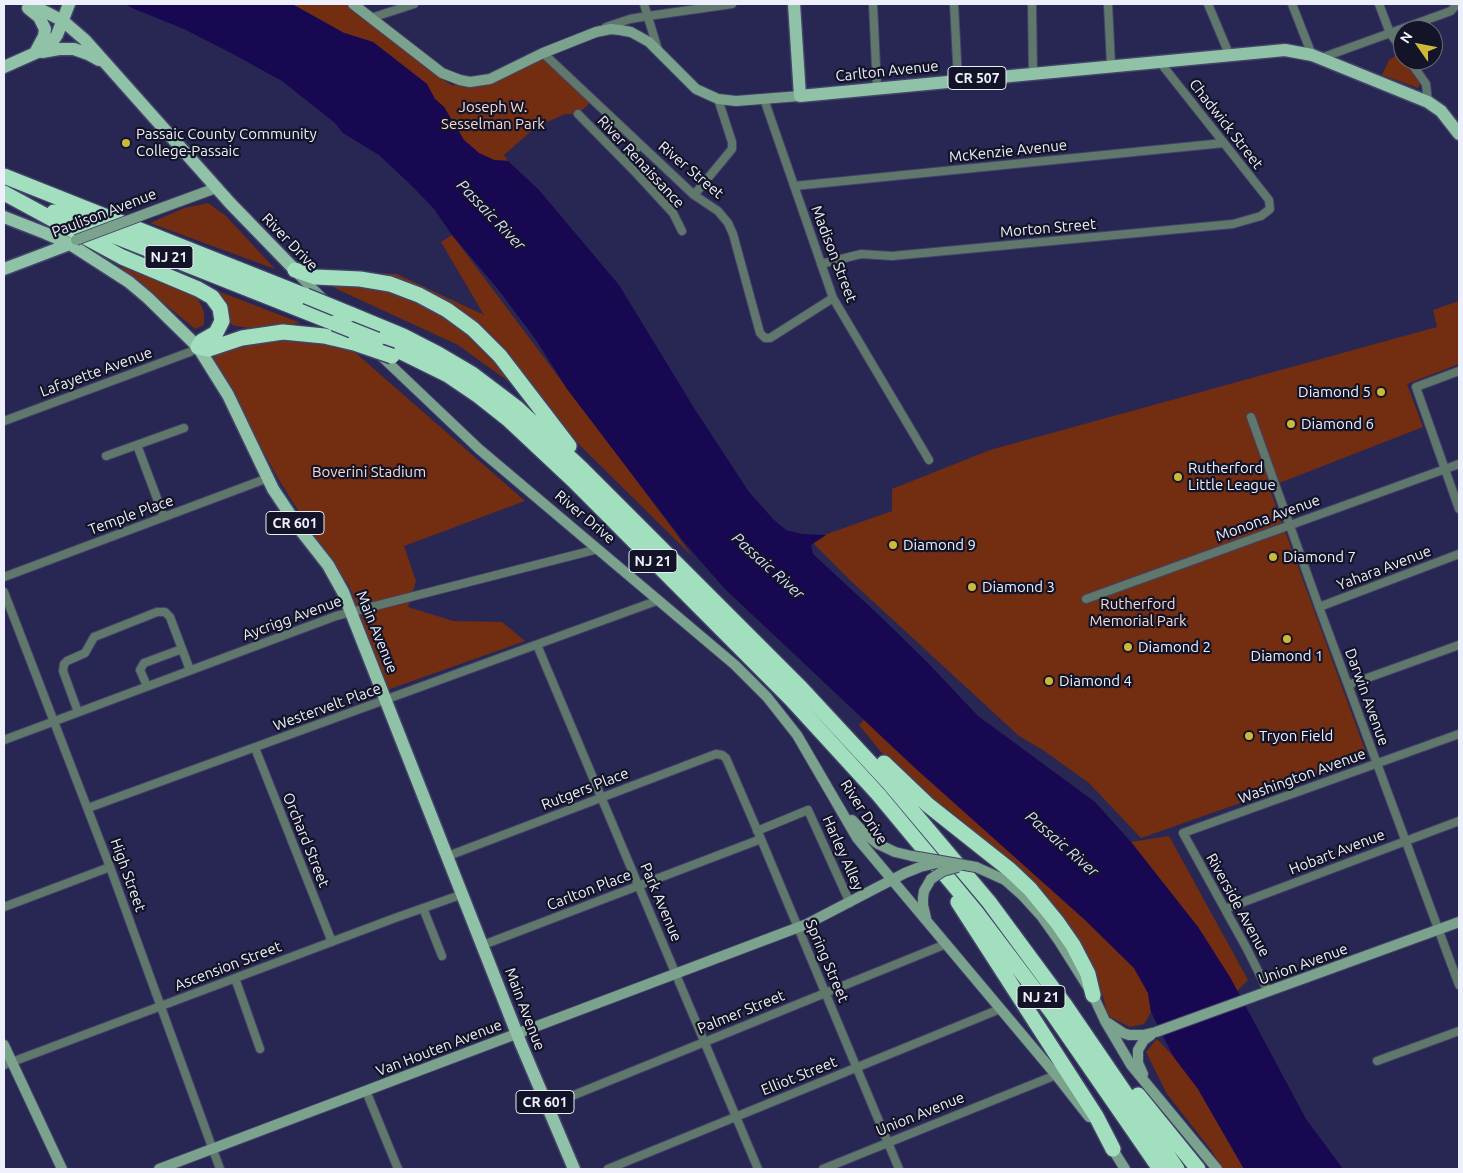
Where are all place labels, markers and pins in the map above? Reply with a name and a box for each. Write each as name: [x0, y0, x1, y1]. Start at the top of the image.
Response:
place label: Passaic County Community College-Passaic: [136, 125, 317, 160]
marker: Passaic County Community College-Passaic: [120, 137, 132, 149]
place label: Diamond 5: [1298, 383, 1371, 401]
marker: Diamond 5: [1375, 386, 1387, 398]
place label: Diamond 6: [1301, 415, 1374, 433]
marker: Diamond 6: [1285, 418, 1297, 430]
place label: Rutherford Little League: [1188, 459, 1276, 494]
marker: Rutherford Little League: [1172, 471, 1184, 483]
place label: Diamond 9: [903, 536, 976, 554]
marker: Diamond 9: [887, 539, 899, 551]
place label: Diamond 7: [1283, 548, 1356, 566]
marker: Diamond 7: [1267, 551, 1279, 563]
place label: Diamond 3: [982, 578, 1055, 596]
marker: Diamond 3: [966, 581, 978, 593]
marker: Diamond 1: [1281, 633, 1293, 645]
place label: Diamond 2: [1138, 638, 1211, 656]
marker: Diamond 2: [1122, 641, 1134, 653]
place label: Diamond 1: [1251, 647, 1323, 665]
place label: Diamond 4: [1059, 672, 1132, 690]
marker: Diamond 4: [1043, 675, 1055, 687]
place label: Tryon Field: [1259, 727, 1333, 745]
marker: Tryon Field: [1243, 730, 1255, 742]

